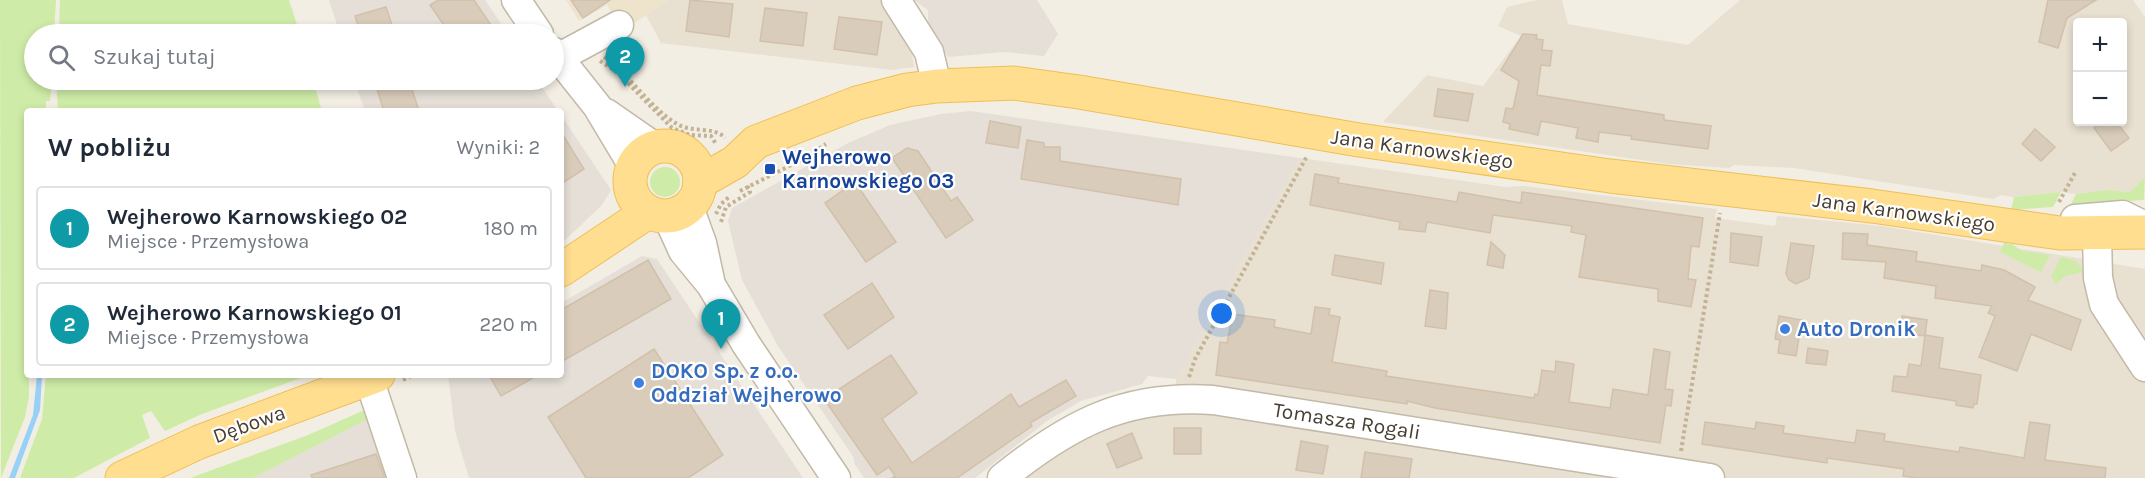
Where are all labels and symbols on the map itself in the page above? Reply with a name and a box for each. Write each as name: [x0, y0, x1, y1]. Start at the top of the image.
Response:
pin: 2: [606, 38, 644, 87]
street label: Jana Karnowskiego: [1329, 124, 1515, 174]
place label: Wejherowo Karnowskiego 03: [782, 145, 954, 193]
marker: Wejherowo Karnowskiego 03: [763, 162, 777, 176]
street label: Jana Karnowskiego: [1811, 187, 1997, 237]
your location: [1207, 299, 1236, 328]
pin: 1: [702, 300, 740, 349]
place label: Auto Dronik: [1797, 317, 1916, 341]
marker: Auto Dronik: [1778, 322, 1792, 336]
place label: DOKO Sp. z o.o. Oddział Wejherowo: [651, 359, 842, 407]
marker: DOKO Sp. z o.o. Oddział Wejherowo: [632, 376, 646, 390]
street label: Tomasza Rogali: [1272, 397, 1422, 445]
street label: Dębowa: [209, 400, 289, 448]

